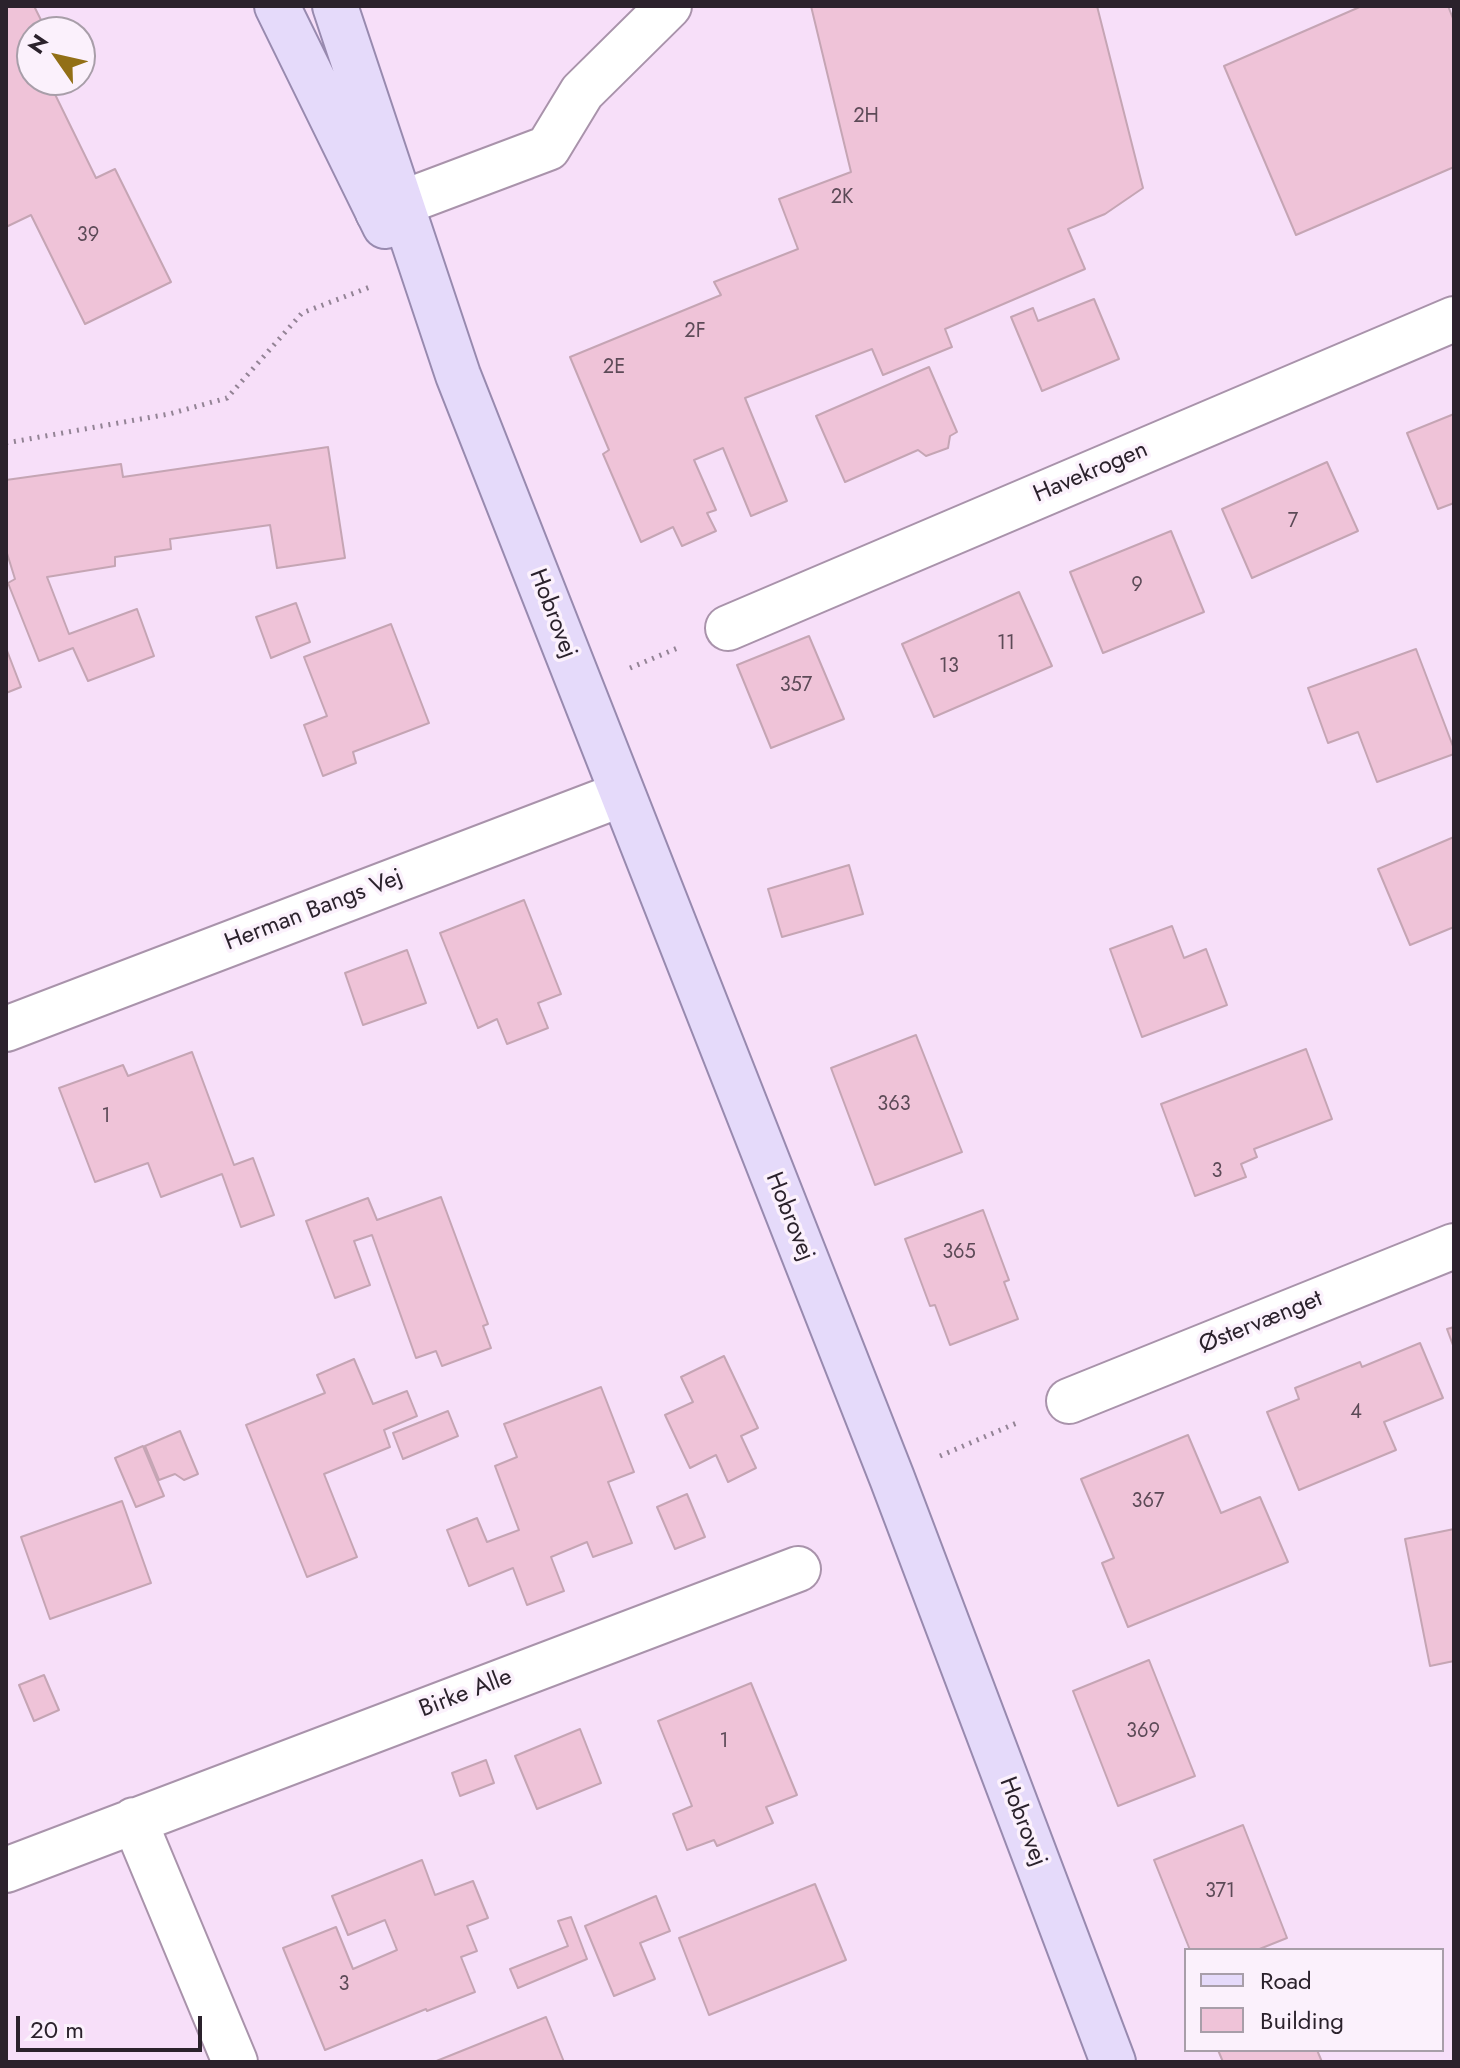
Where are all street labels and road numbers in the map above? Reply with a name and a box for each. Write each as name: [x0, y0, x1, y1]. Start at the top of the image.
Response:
street label: Havekrogen: [1030, 436, 1152, 510]
street label: Hobrovej: [522, 565, 582, 663]
street label: Herman Bangs Vej: [221, 864, 407, 958]
street label: Hobrovej: [758, 1168, 820, 1266]
street label: Østervænget: [1195, 1285, 1327, 1361]
street label: Birke Alle: [416, 1663, 516, 1725]
street label: Hobrovej: [992, 1773, 1052, 1871]

